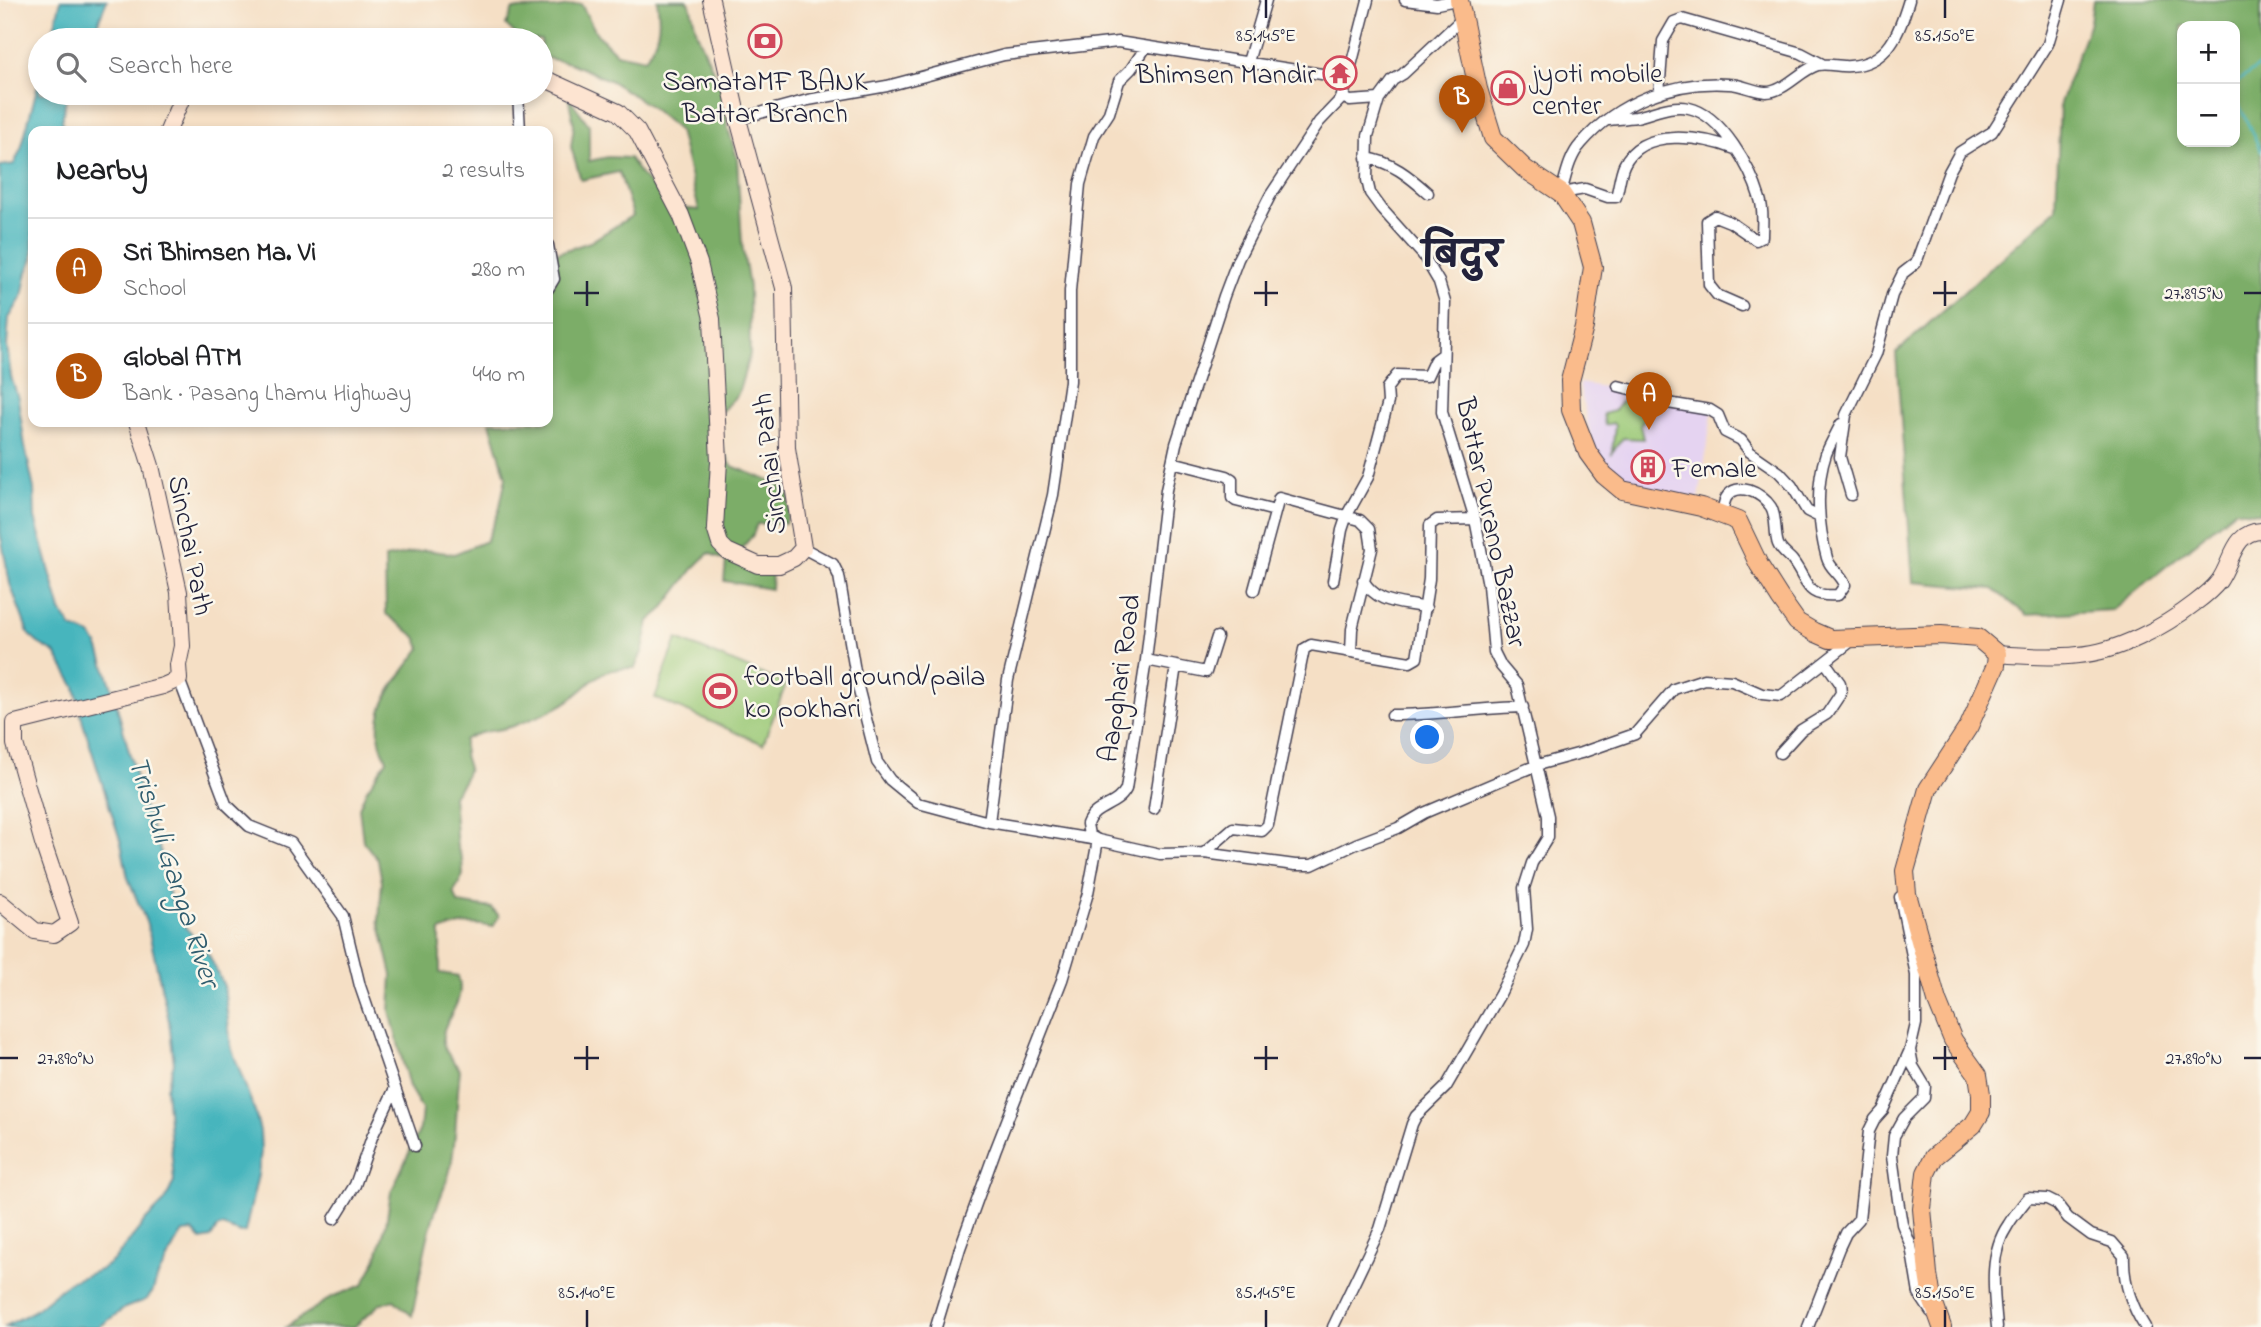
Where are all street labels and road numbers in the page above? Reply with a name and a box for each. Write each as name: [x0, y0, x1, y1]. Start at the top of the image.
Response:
street label: Sinchai Path: [744, 391, 799, 536]
street label: Battar Purano Bazzar: [1443, 393, 1536, 652]
street label: Sinchai Path: [155, 472, 222, 619]
street label: Aapghari Road: [1089, 592, 1154, 765]

